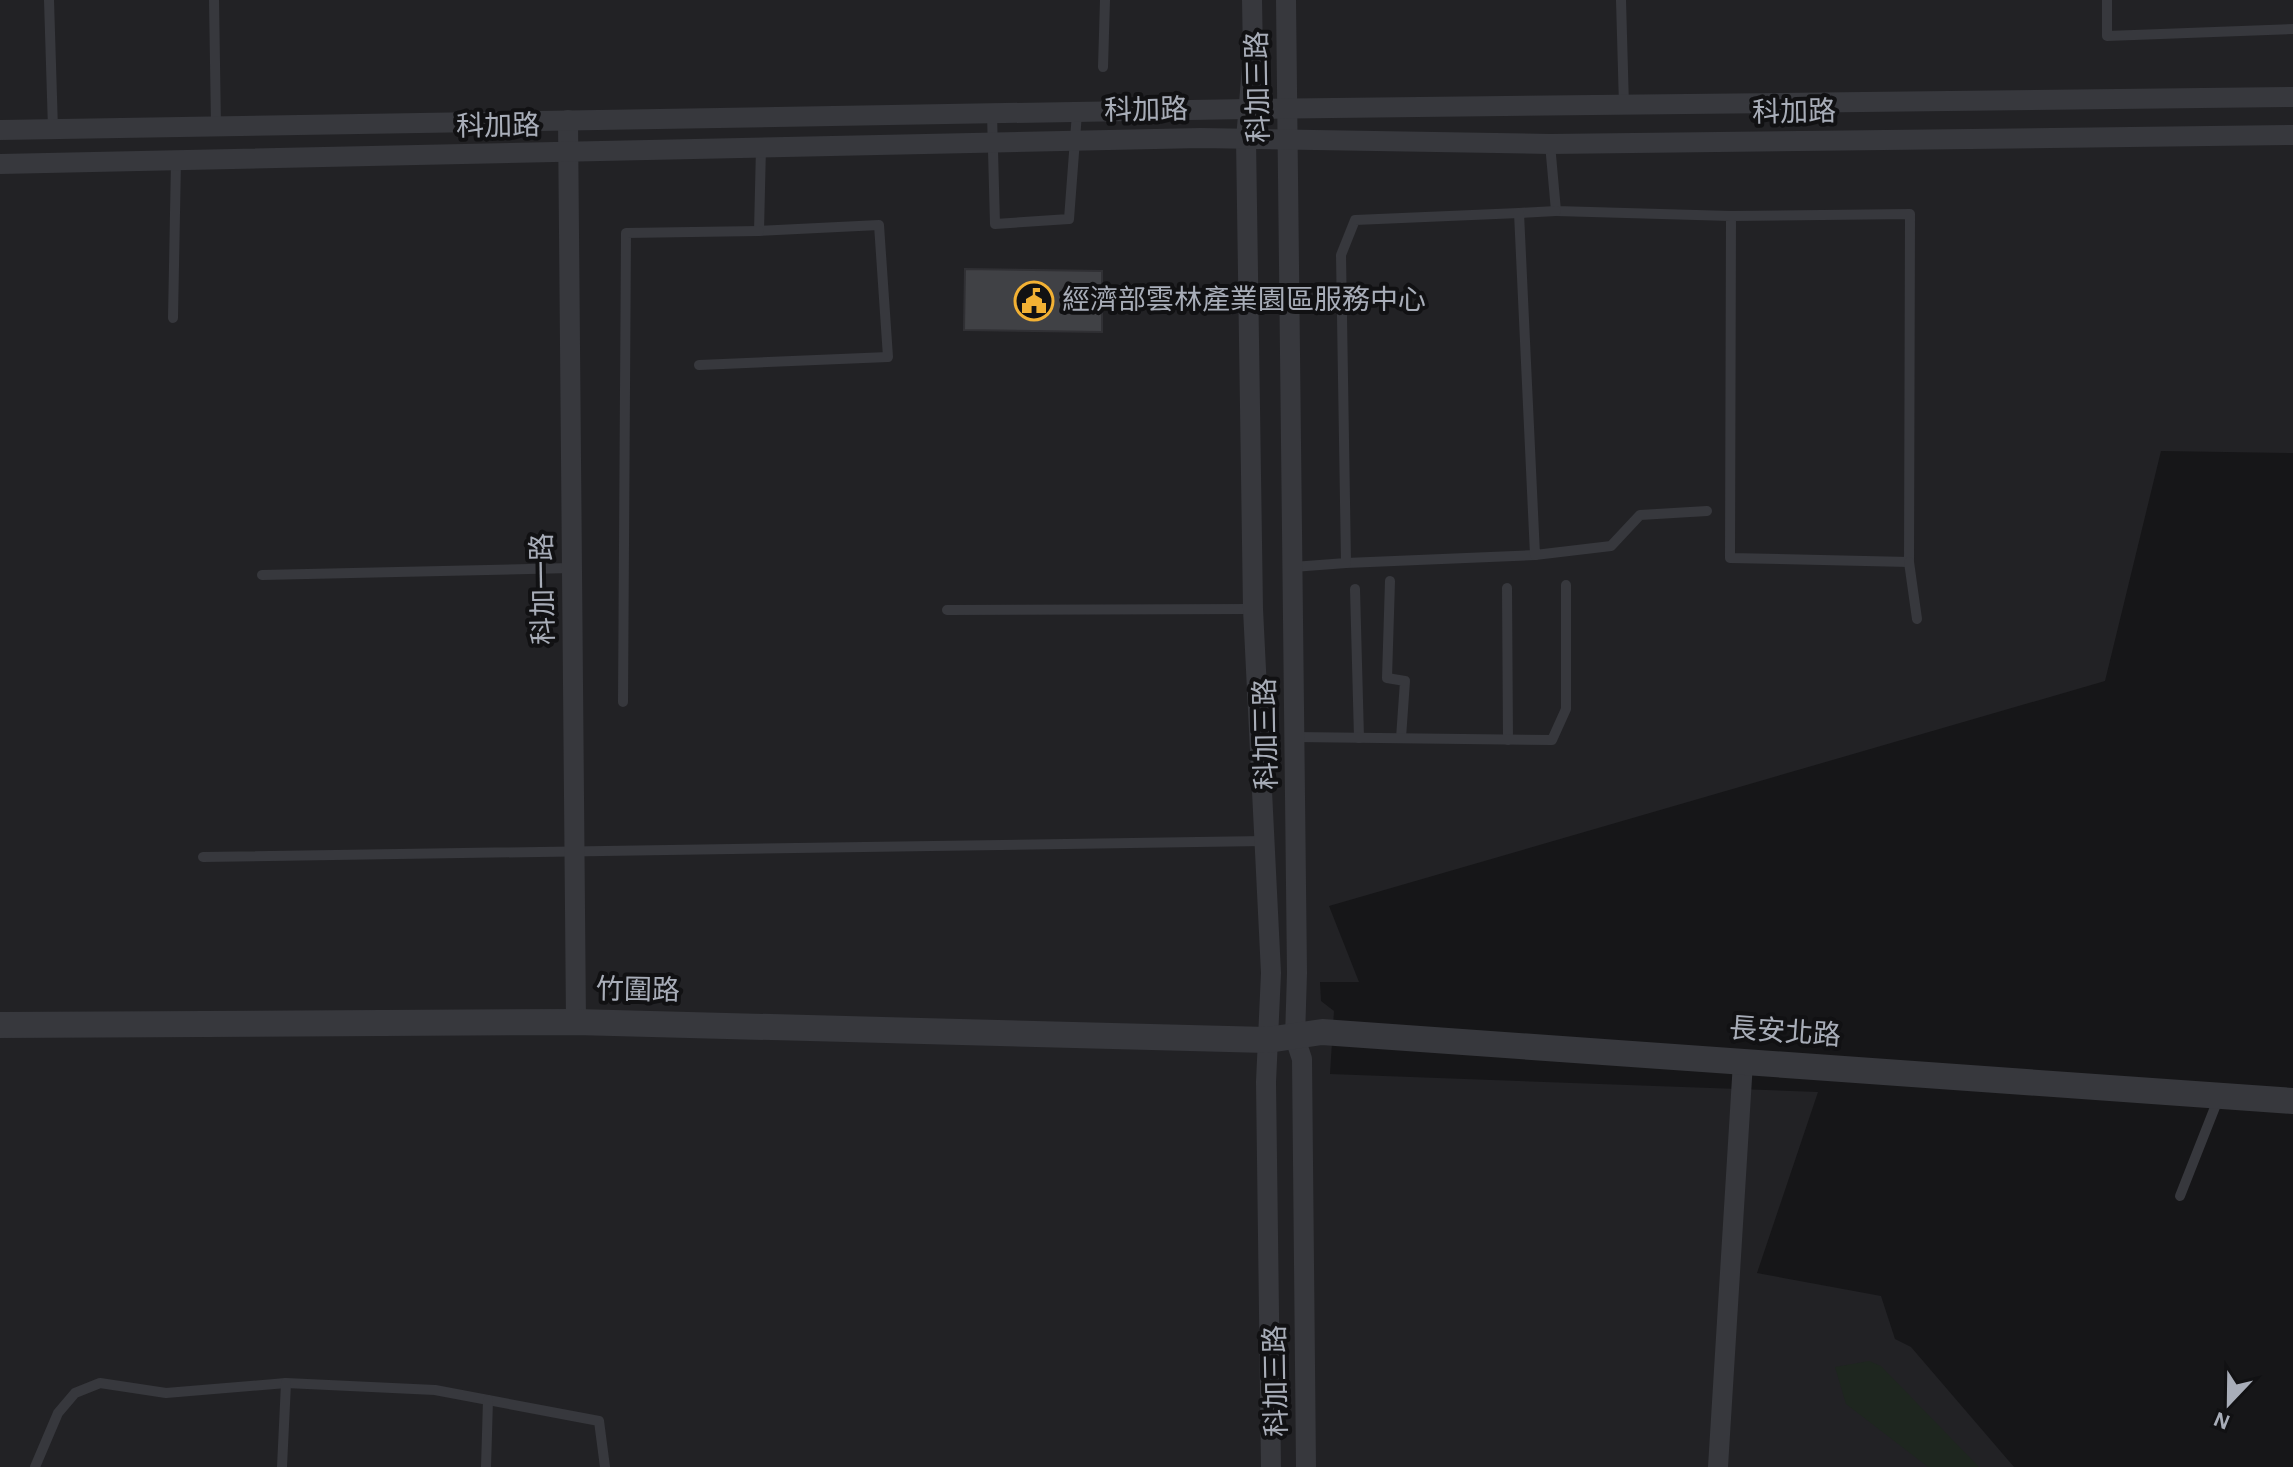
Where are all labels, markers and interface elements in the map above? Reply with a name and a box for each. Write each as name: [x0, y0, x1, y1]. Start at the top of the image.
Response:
street label: 科加三路: [1242, 31, 1274, 143]
street label: 科加路: [1104, 94, 1188, 126]
street label: 科加路: [1752, 96, 1836, 128]
street label: 科加路: [456, 110, 540, 142]
public building icon: 經濟部雲林產業園區服務中心: [1013, 280, 1055, 322]
place label: 經濟部雲林產業園區服務中心: [1062, 285, 1426, 315]
street label: 科加一路: [527, 533, 559, 645]
street label: 科加三路: [1250, 678, 1282, 790]
street label: 竹圍路: [596, 974, 680, 1006]
street label: 長安北路: [1728, 1013, 1842, 1051]
street label: 科加三路: [1260, 1325, 1292, 1437]
north arrow: [2189, 1363, 2269, 1443]
text: N: [2211, 1408, 2233, 1434]

